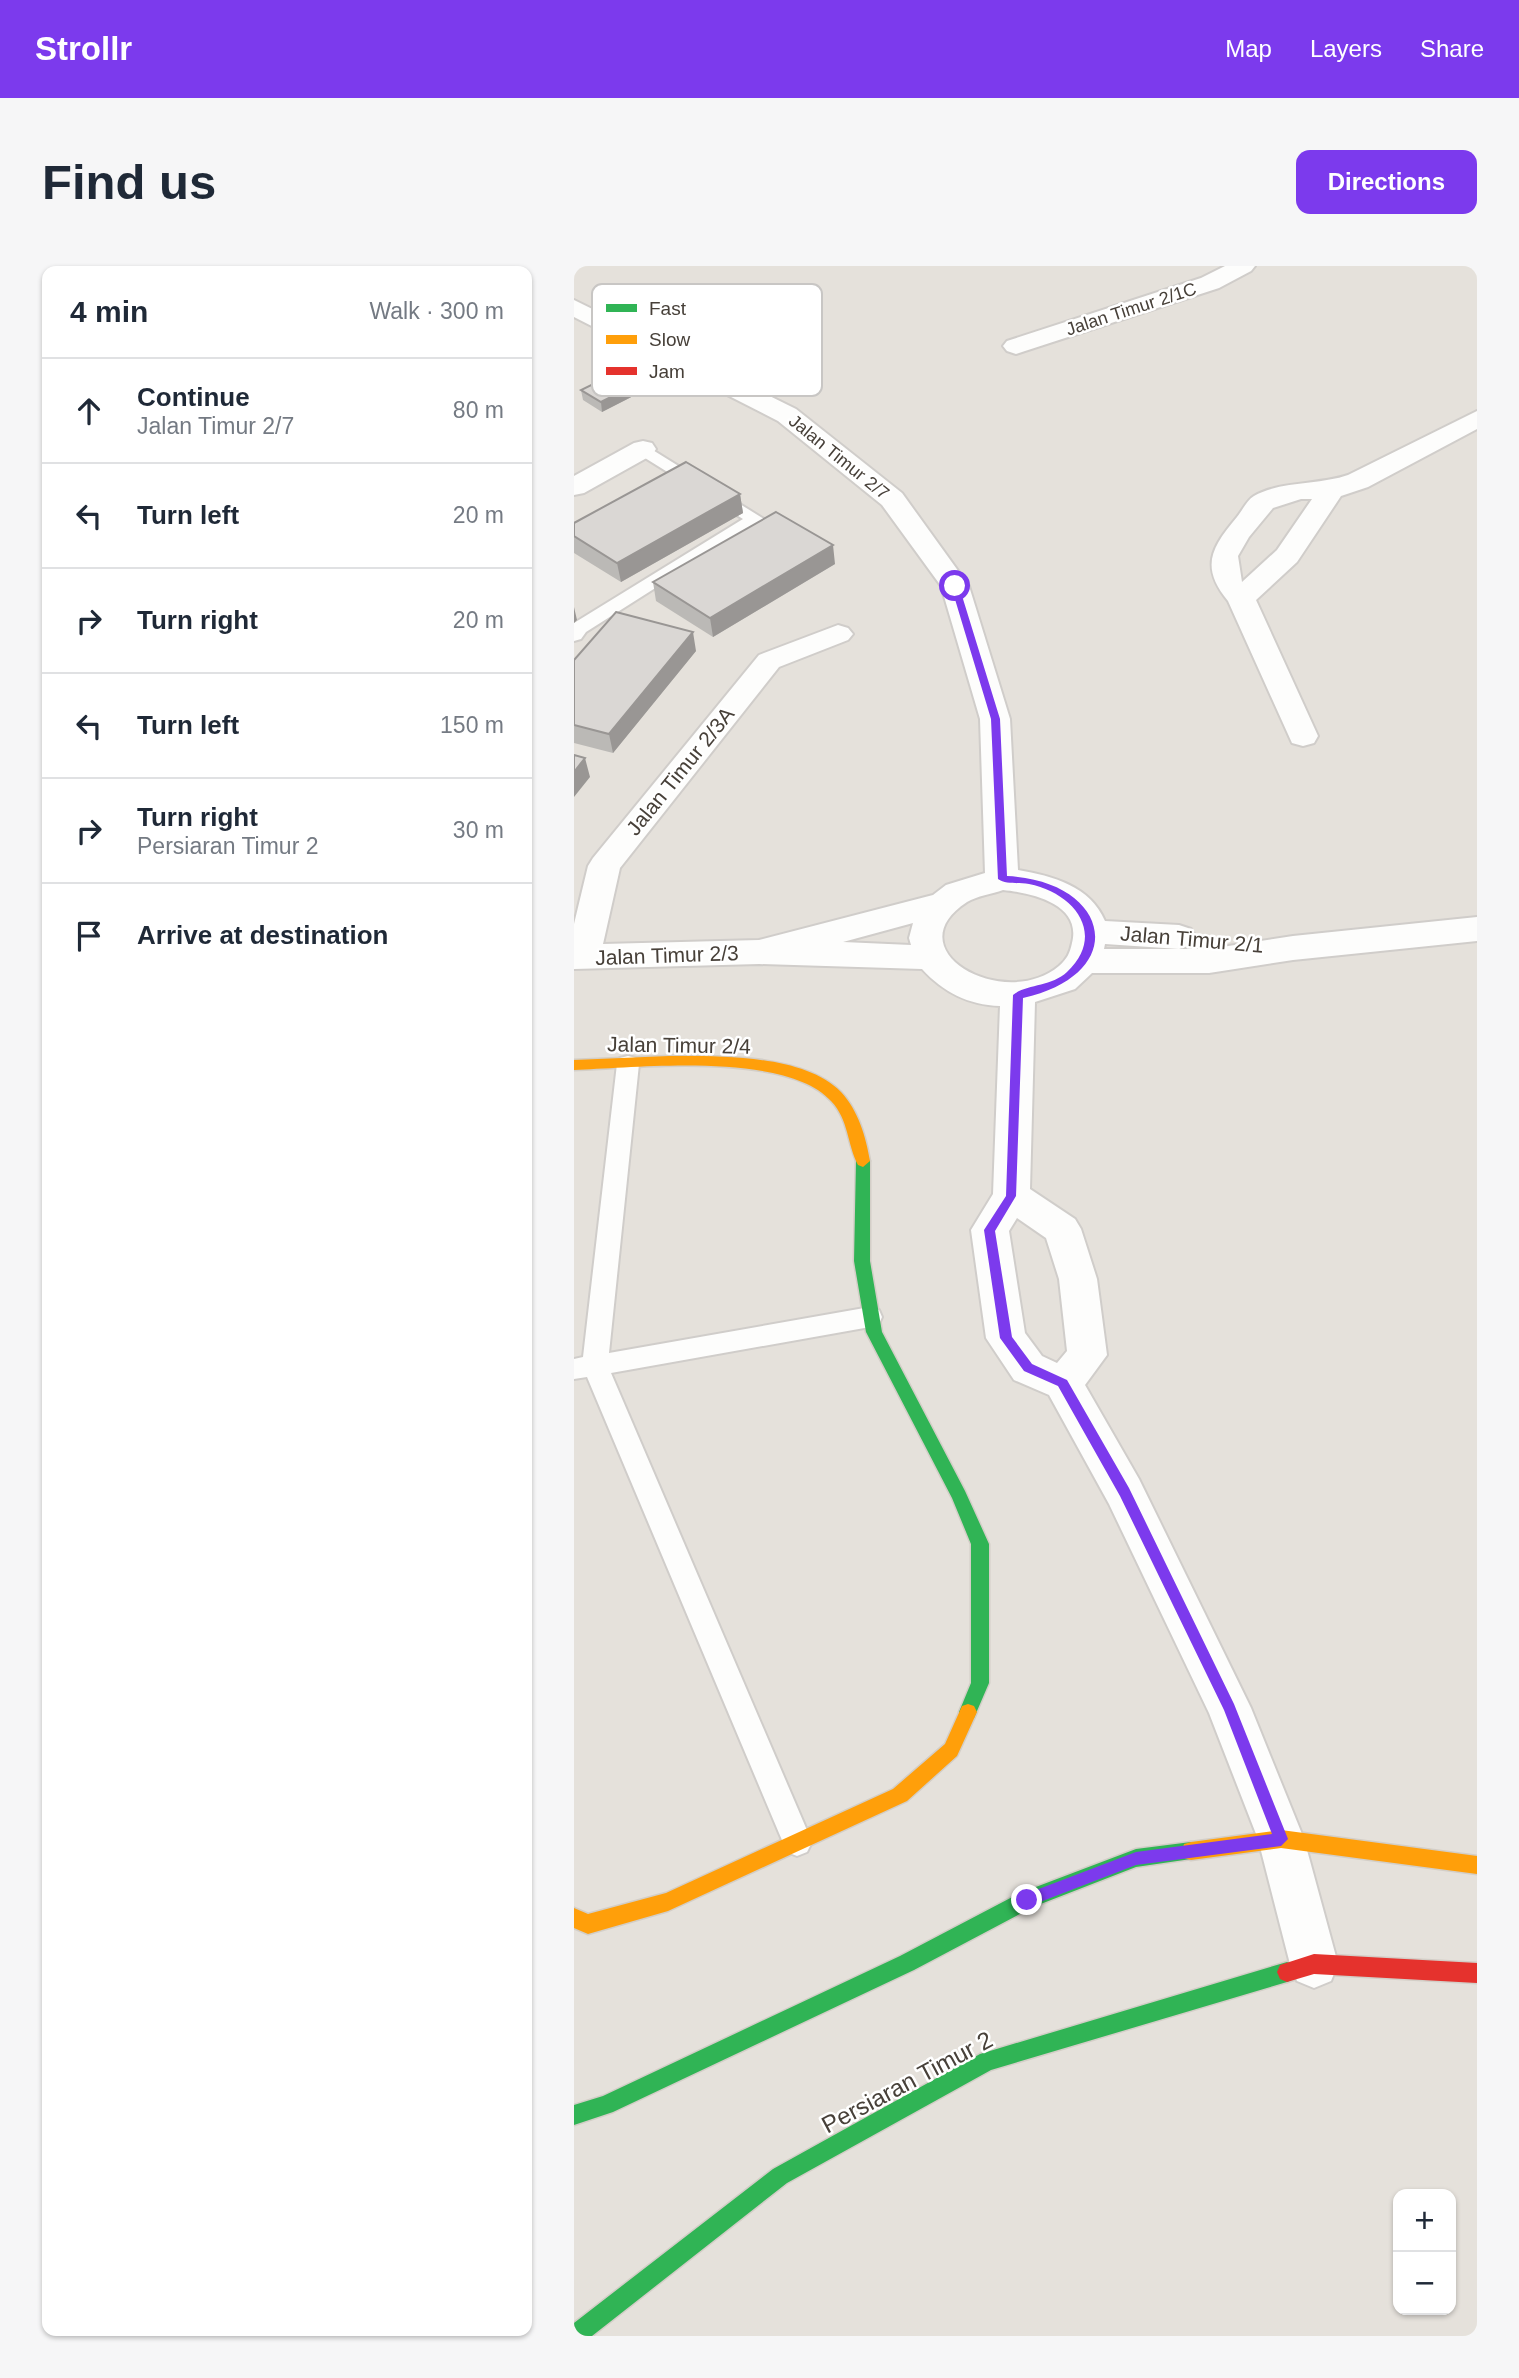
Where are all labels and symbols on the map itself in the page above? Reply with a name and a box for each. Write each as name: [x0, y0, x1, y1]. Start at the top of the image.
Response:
street label: Jalan Timur 2/1C: [1063, 278, 1199, 340]
legend: [592, 284, 822, 396]
text: Fast: [649, 298, 687, 319]
text: Slow: [649, 329, 690, 350]
text: Jam: [649, 361, 685, 382]
street label: Jalan Timur 2/7: [785, 411, 893, 503]
route start: [939, 570, 970, 601]
street label: Jalan Timur 2/3A: [621, 703, 739, 839]
street label: Jalan Timur 2/1: [1119, 921, 1265, 957]
street label: Jalan Timur 2/3: [595, 941, 739, 969]
street label: Jalan Timur 2/4: [607, 1032, 751, 1058]
route end: [1011, 1884, 1042, 1915]
street label: Persiaran Timur 2: [817, 2026, 997, 2138]

